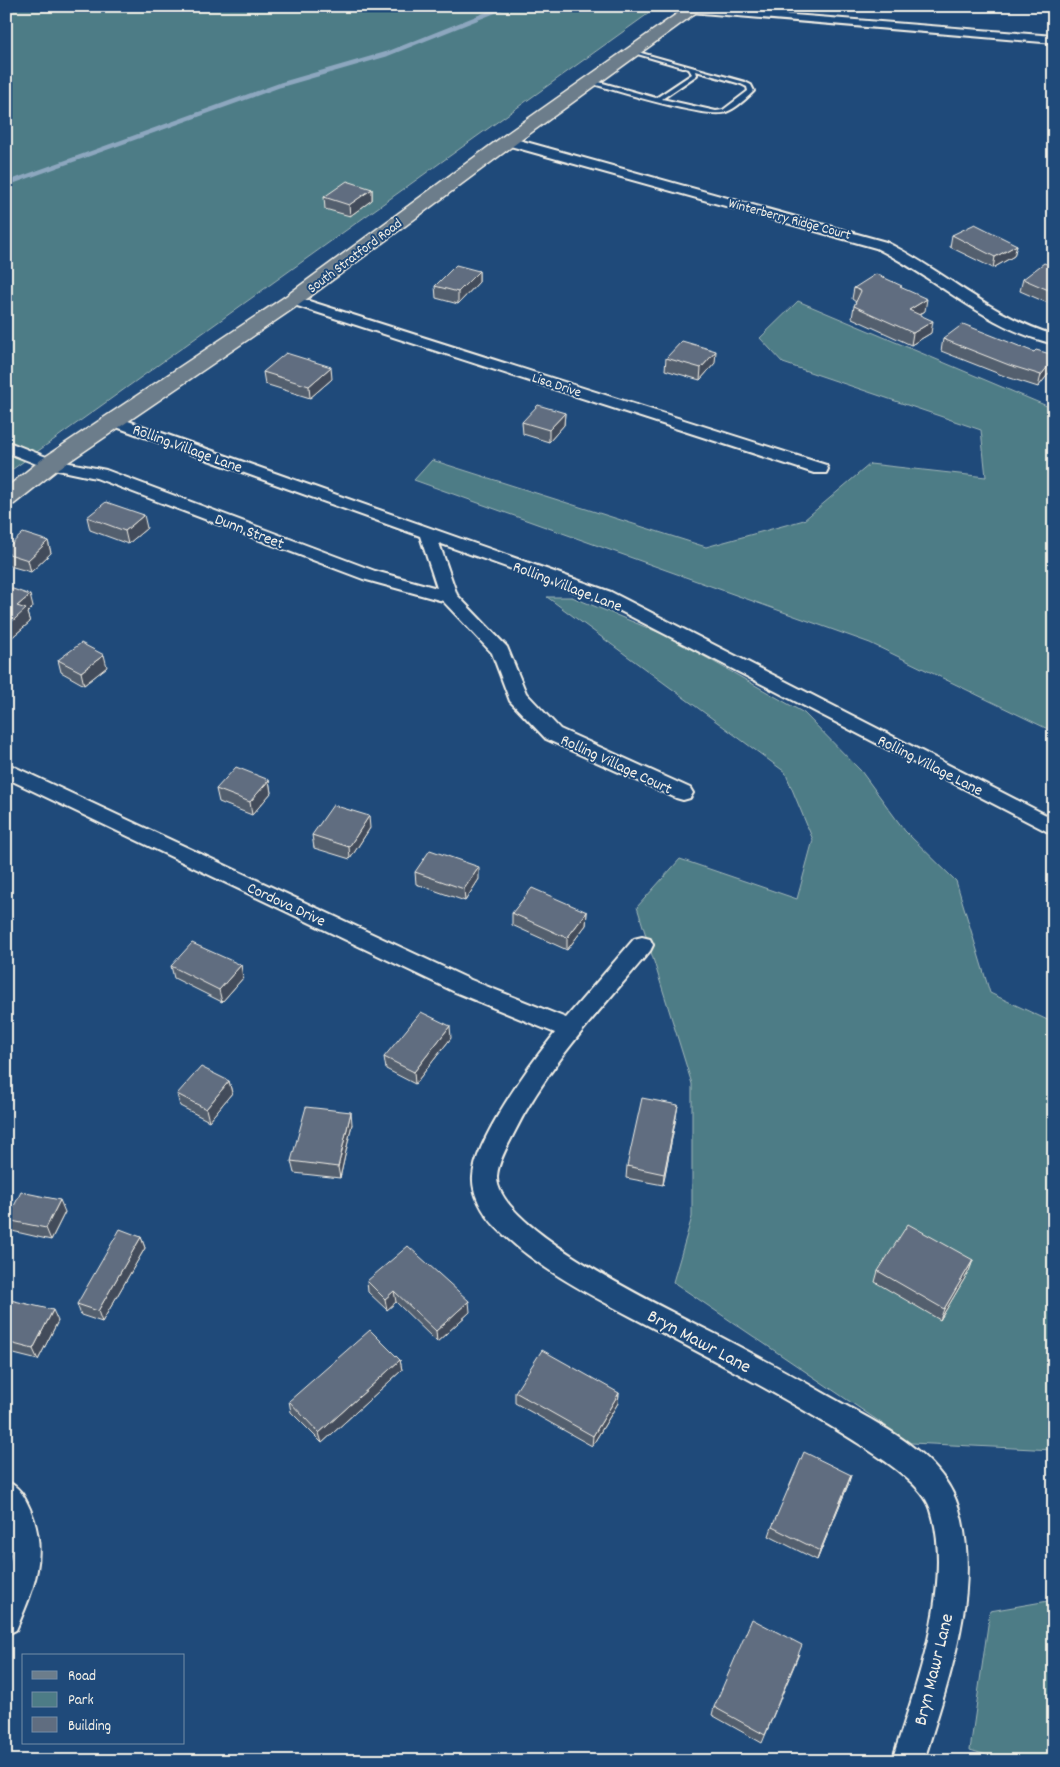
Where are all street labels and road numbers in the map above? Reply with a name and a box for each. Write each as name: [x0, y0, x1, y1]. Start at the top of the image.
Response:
street label: Winterberry Ridge Court: [726, 194, 853, 246]
street label: South Stratford Road: [304, 214, 407, 299]
street label: Lisa Drive: [529, 369, 584, 403]
street label: Rolling Village Lane: [129, 419, 245, 480]
street label: Dunn Street: [211, 509, 287, 556]
street label: Rolling Village Lane: [509, 556, 625, 619]
street label: Rolling Village Court: [556, 729, 676, 801]
street label: Rolling Village Lane: [873, 730, 987, 803]
street label: Cordova Drive: [243, 877, 329, 933]
street label: Bryn Mawr Lane: [642, 1304, 755, 1382]
street label: Bryn Mawr Lane: [908, 1611, 962, 1729]

